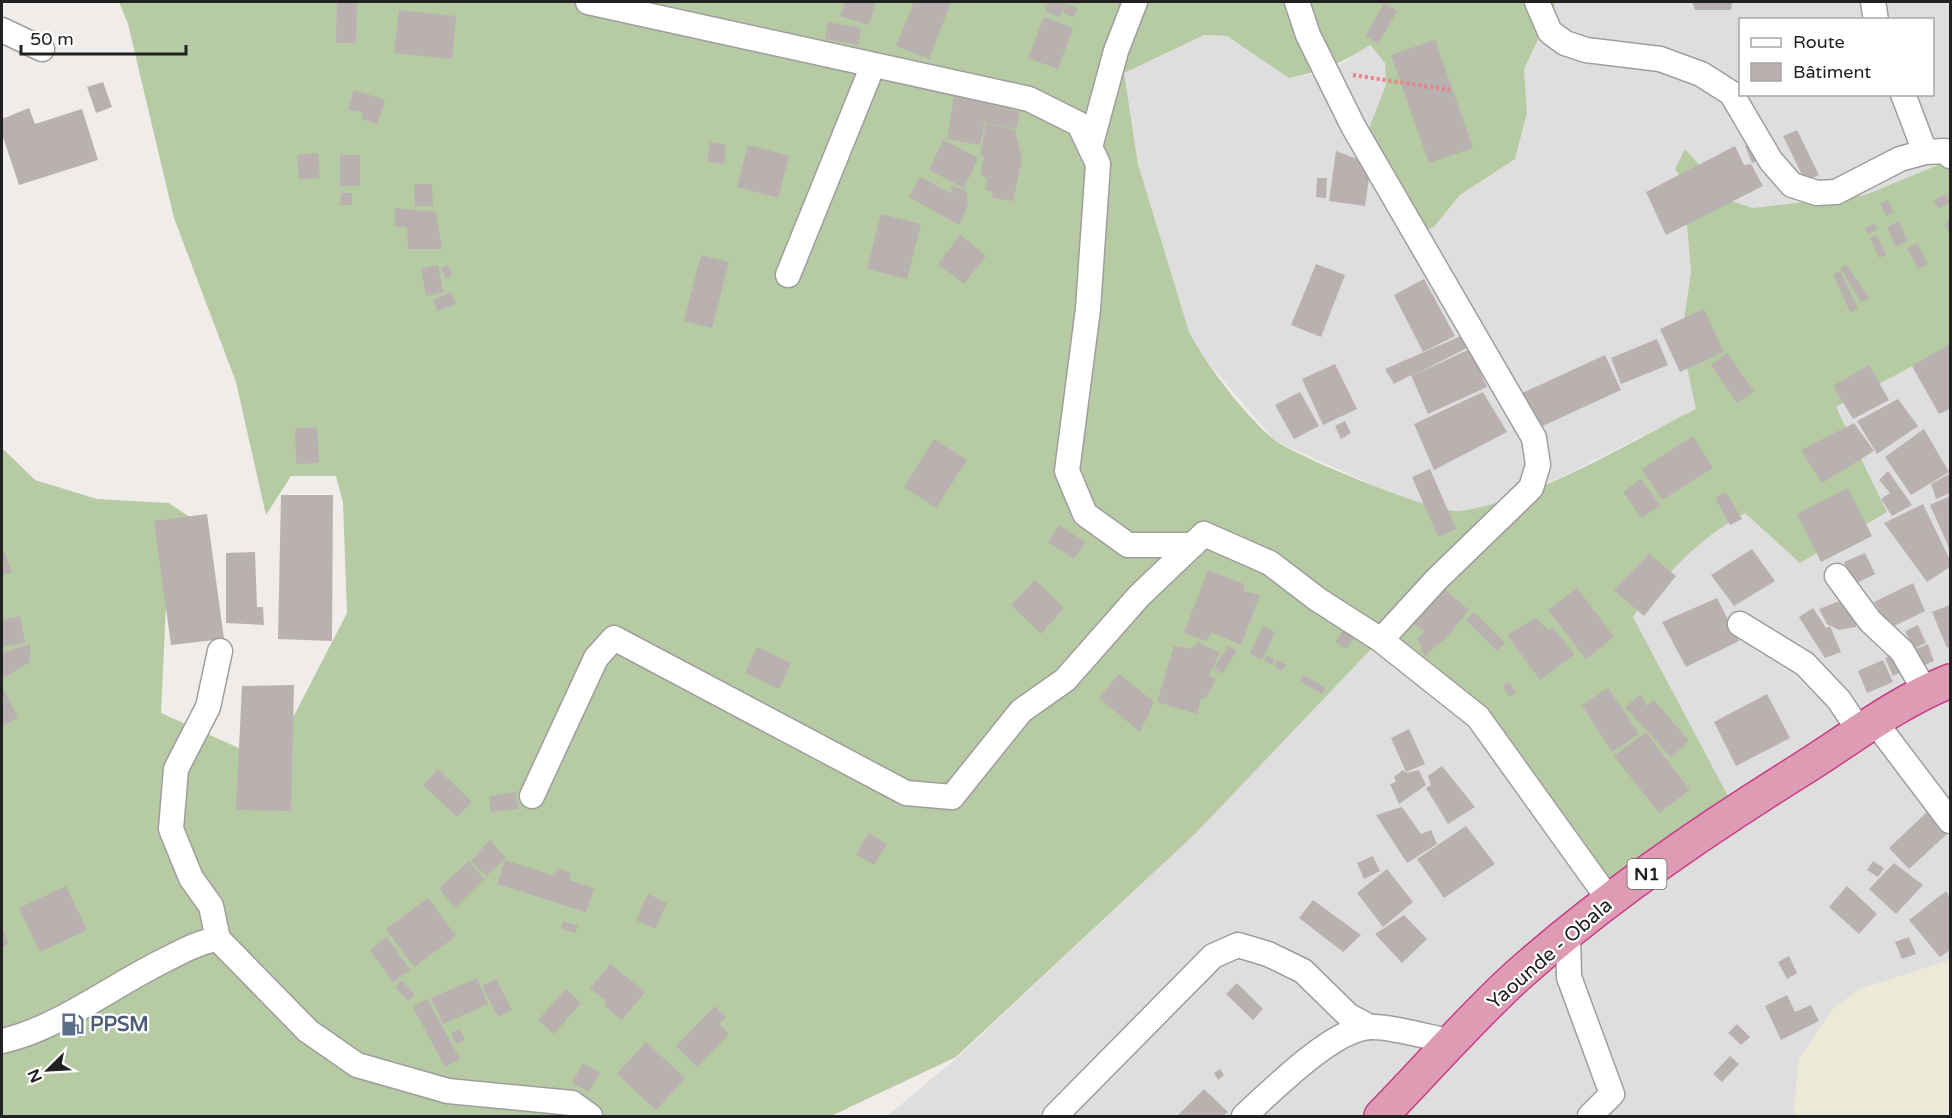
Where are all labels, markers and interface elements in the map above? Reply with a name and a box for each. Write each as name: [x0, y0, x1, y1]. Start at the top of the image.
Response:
scale bar: [21, 18, 186, 56]
legend: [1739, 18, 1934, 96]
text: 50 m: [30, 28, 74, 50]
text: Route: [1793, 31, 1845, 53]
text: Bâtiment: [1793, 61, 1871, 83]
road number: N1: [1628, 859, 1666, 889]
street label: Yaounde - Obala: [1483, 893, 1617, 1015]
fuel station icon: PPSM: [59, 1012, 85, 1038]
place label: PPSM: [90, 1013, 149, 1037]
north arrow: [18, 1040, 78, 1100]
text: N: [23, 1066, 47, 1086]

